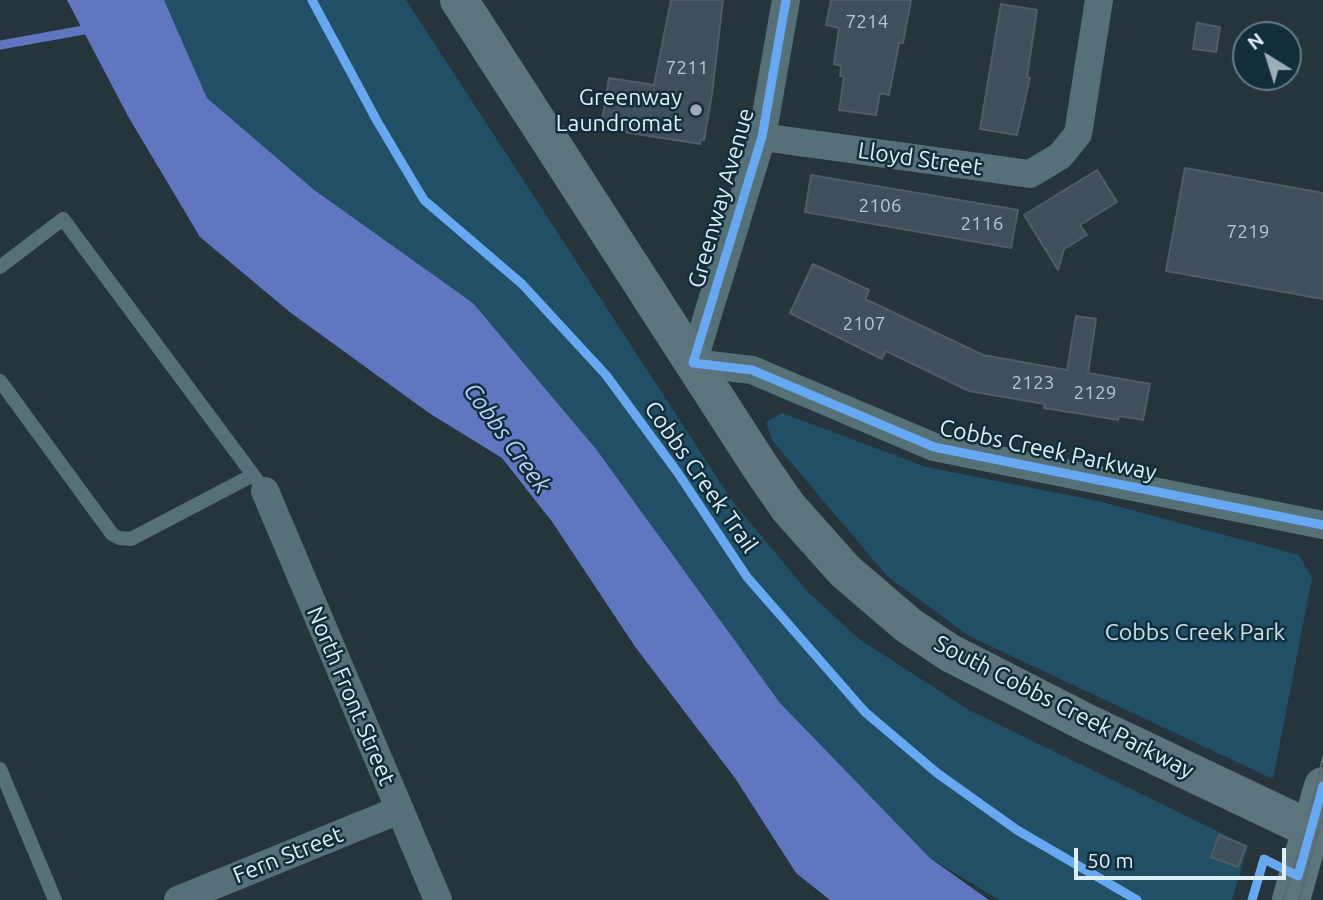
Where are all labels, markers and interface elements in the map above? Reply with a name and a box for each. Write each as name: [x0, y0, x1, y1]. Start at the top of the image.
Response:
house number: 7214: [846, 11, 888, 33]
north arrow: [1232, 21, 1302, 91]
text: N: [1243, 28, 1268, 54]
house number: 7211: [666, 57, 708, 79]
place label: Greenway Laundromat: [556, 83, 682, 137]
marker: Greenway Laundromat: [688, 102, 704, 118]
street label: Greenway Avenue: [682, 105, 760, 291]
street label: Lloyd Street: [856, 137, 984, 181]
house number: 2106: [859, 195, 901, 217]
house number: 2116: [961, 213, 1003, 235]
house number: 7219: [1227, 221, 1269, 243]
house number: 2107: [843, 313, 885, 335]
house number: 2123: [1012, 372, 1054, 394]
water label: Cobbs Creek: [457, 377, 557, 499]
house number: 2129: [1074, 382, 1116, 404]
street label: Cobbs Creek Trail: [638, 396, 764, 558]
street label: Cobbs Creek Parkway: [937, 414, 1159, 486]
street label: North Front Street: [301, 602, 401, 790]
park label: Cobbs Creek Park: [1105, 618, 1285, 646]
street label: South Cobbs Creek Parkway: [930, 629, 1198, 785]
street label: Fern Street: [229, 820, 347, 890]
scale bar: [1078, 834, 1290, 878]
text: 50 m: [1087, 848, 1134, 872]

